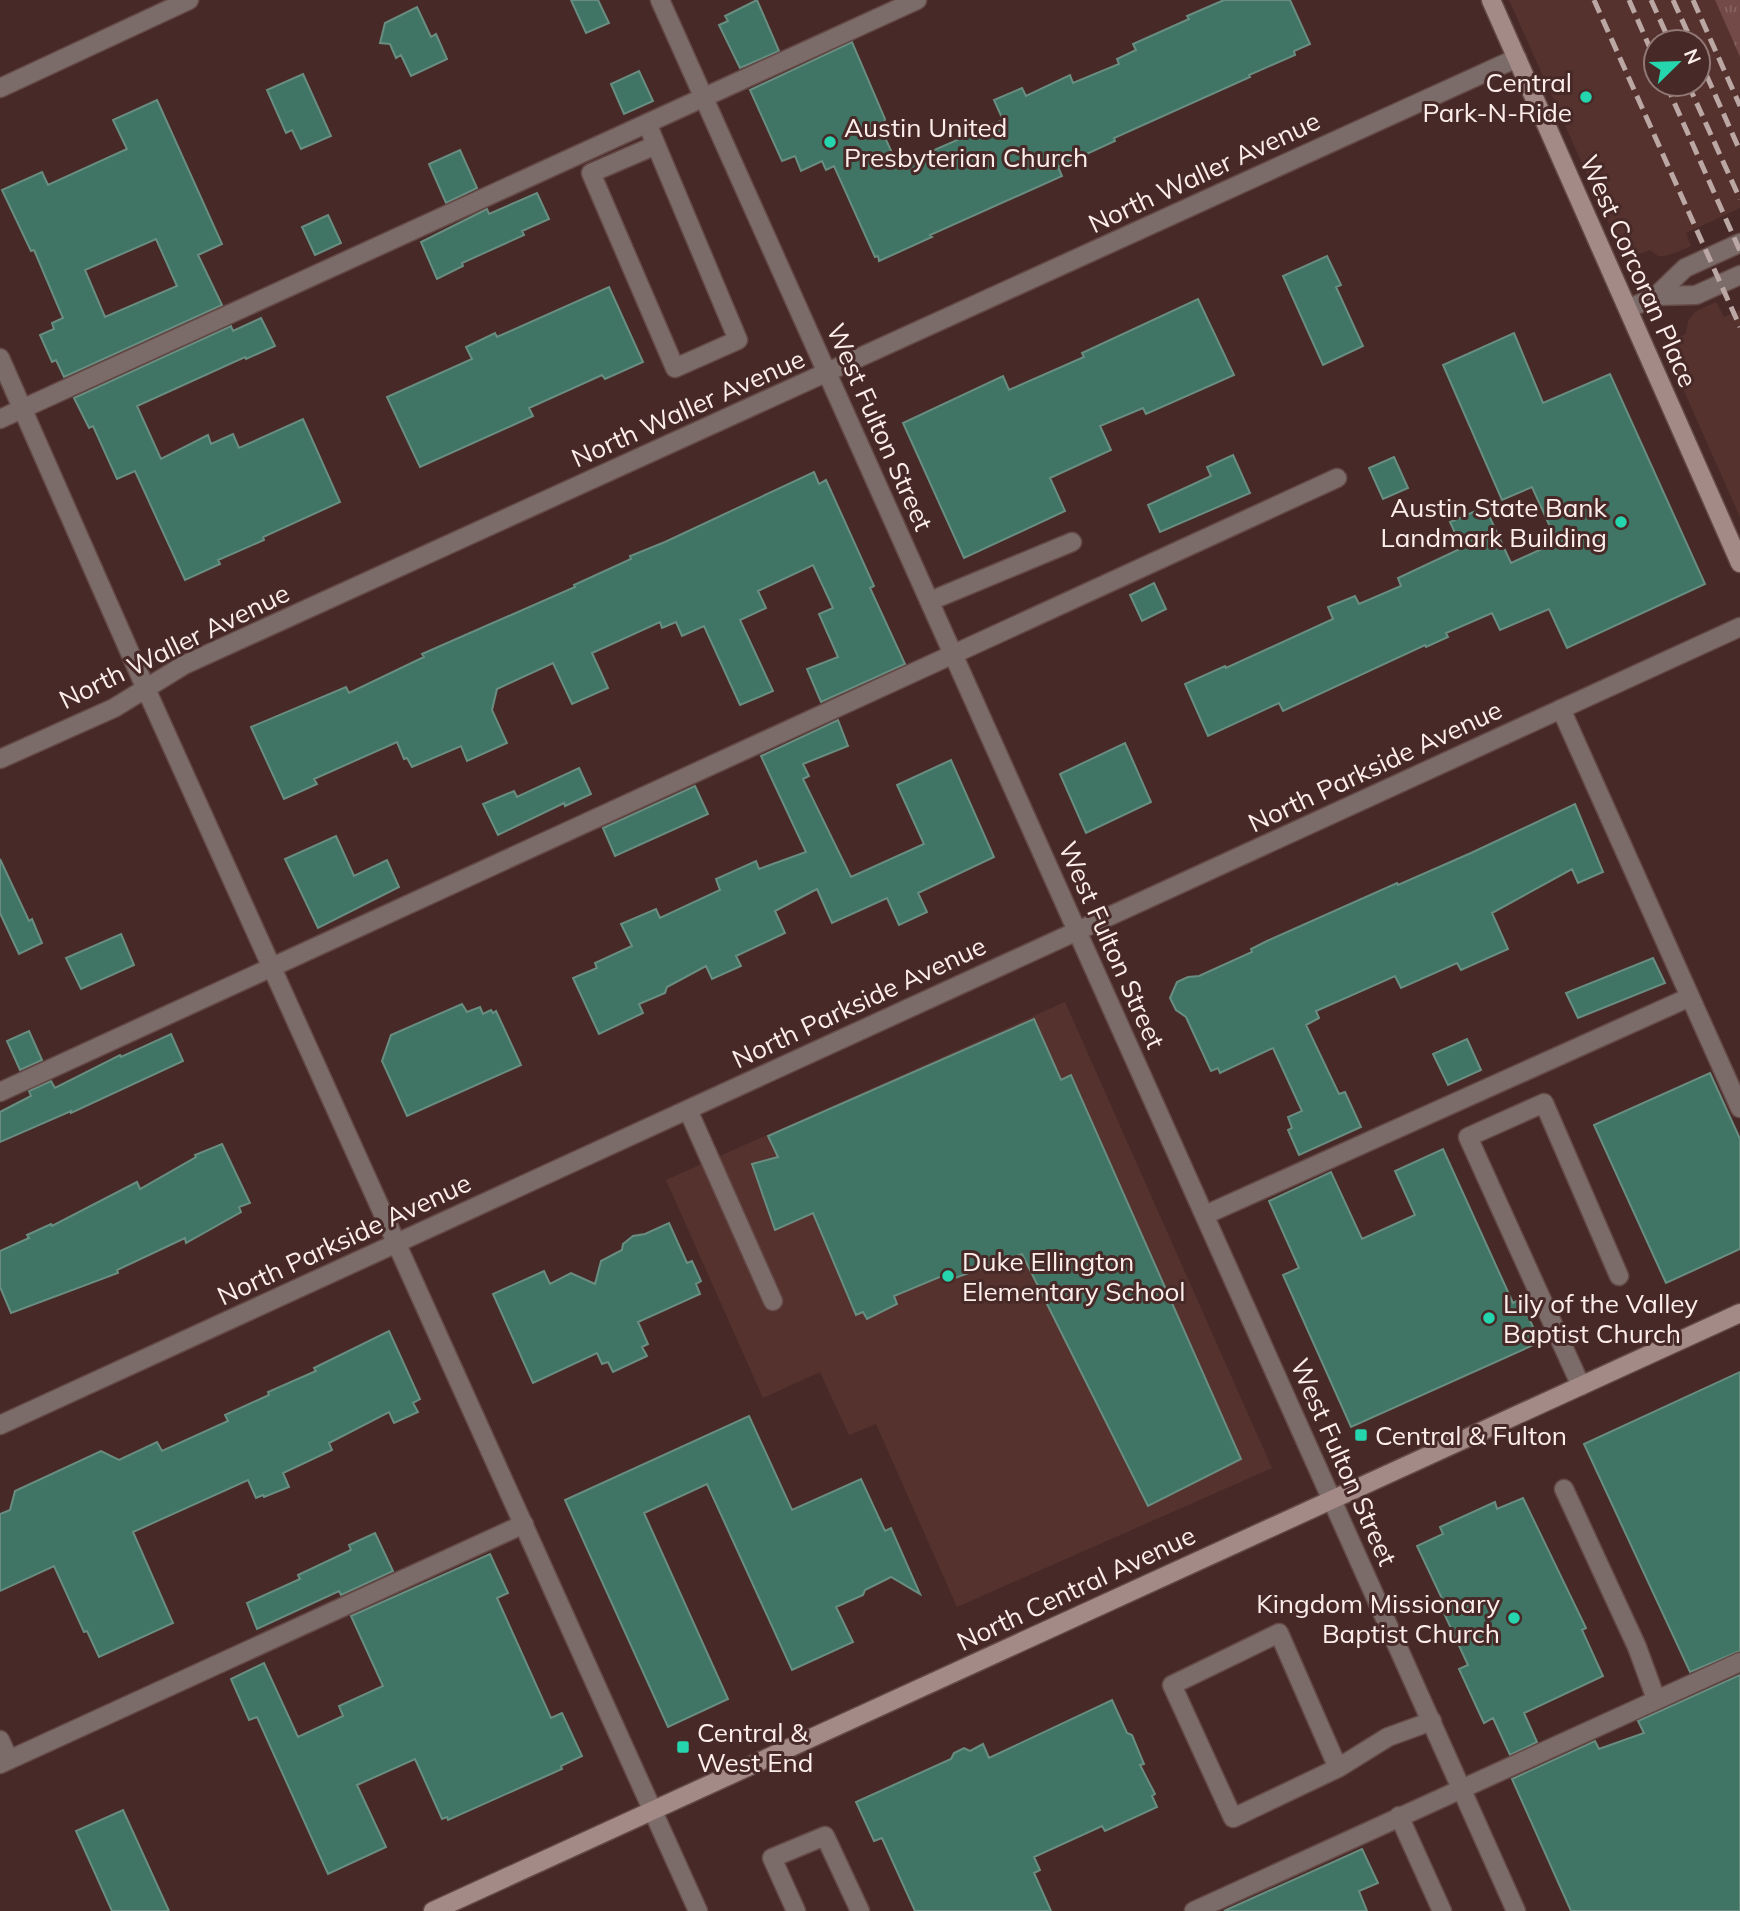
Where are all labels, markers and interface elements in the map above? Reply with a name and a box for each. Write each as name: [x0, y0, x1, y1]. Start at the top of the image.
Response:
north arrow: [1642, 28, 1712, 98]
text: N: [1679, 45, 1706, 68]
place label: Central Park-N-Ride: [1422, 66, 1572, 129]
marker: Central Park-N-Ride: [1578, 89, 1594, 105]
street label: North Waller Avenue: [1083, 104, 1325, 240]
place label: Austin United Presbyterian Church: [844, 111, 1088, 174]
marker: Austin United Presbyterian Church: [822, 134, 838, 150]
street label: West Corcoran Place: [1573, 150, 1705, 392]
street label: West Fulton Street: [819, 318, 941, 536]
street label: North Waller Avenue: [566, 342, 810, 474]
place label: Austin State Bank Landmark Building: [1381, 491, 1608, 554]
marker: Austin State Bank Landmark Building: [1613, 514, 1629, 530]
street label: North Waller Avenue: [54, 576, 294, 716]
street label: North Parkside Avenue: [1243, 693, 1507, 839]
street label: West Fulton Street: [1051, 836, 1173, 1054]
street label: North Parkside Avenue: [727, 929, 991, 1075]
street label: North Parkside Avenue: [212, 1166, 476, 1312]
place label: Duke Ellington Elementary School: [962, 1245, 1186, 1308]
marker: Duke Ellington Elementary School: [940, 1268, 956, 1284]
place label: Lily of the Valley Baptist Church: [1503, 1287, 1698, 1350]
marker: Lily of the Valley Baptist Church: [1481, 1310, 1497, 1326]
street label: West Fulton Street: [1283, 1353, 1405, 1571]
place label: Central & Fulton: [1375, 1419, 1567, 1452]
marker: Central & Fulton: [1353, 1427, 1369, 1443]
street label: North Central Avenue: [952, 1518, 1200, 1658]
place label: Kingdom Missionary Baptist Church: [1256, 1587, 1500, 1650]
marker: Kingdom Missionary Baptist Church: [1506, 1610, 1522, 1626]
place label: Central & West End: [697, 1716, 813, 1779]
marker: Central & West End: [675, 1739, 691, 1755]

